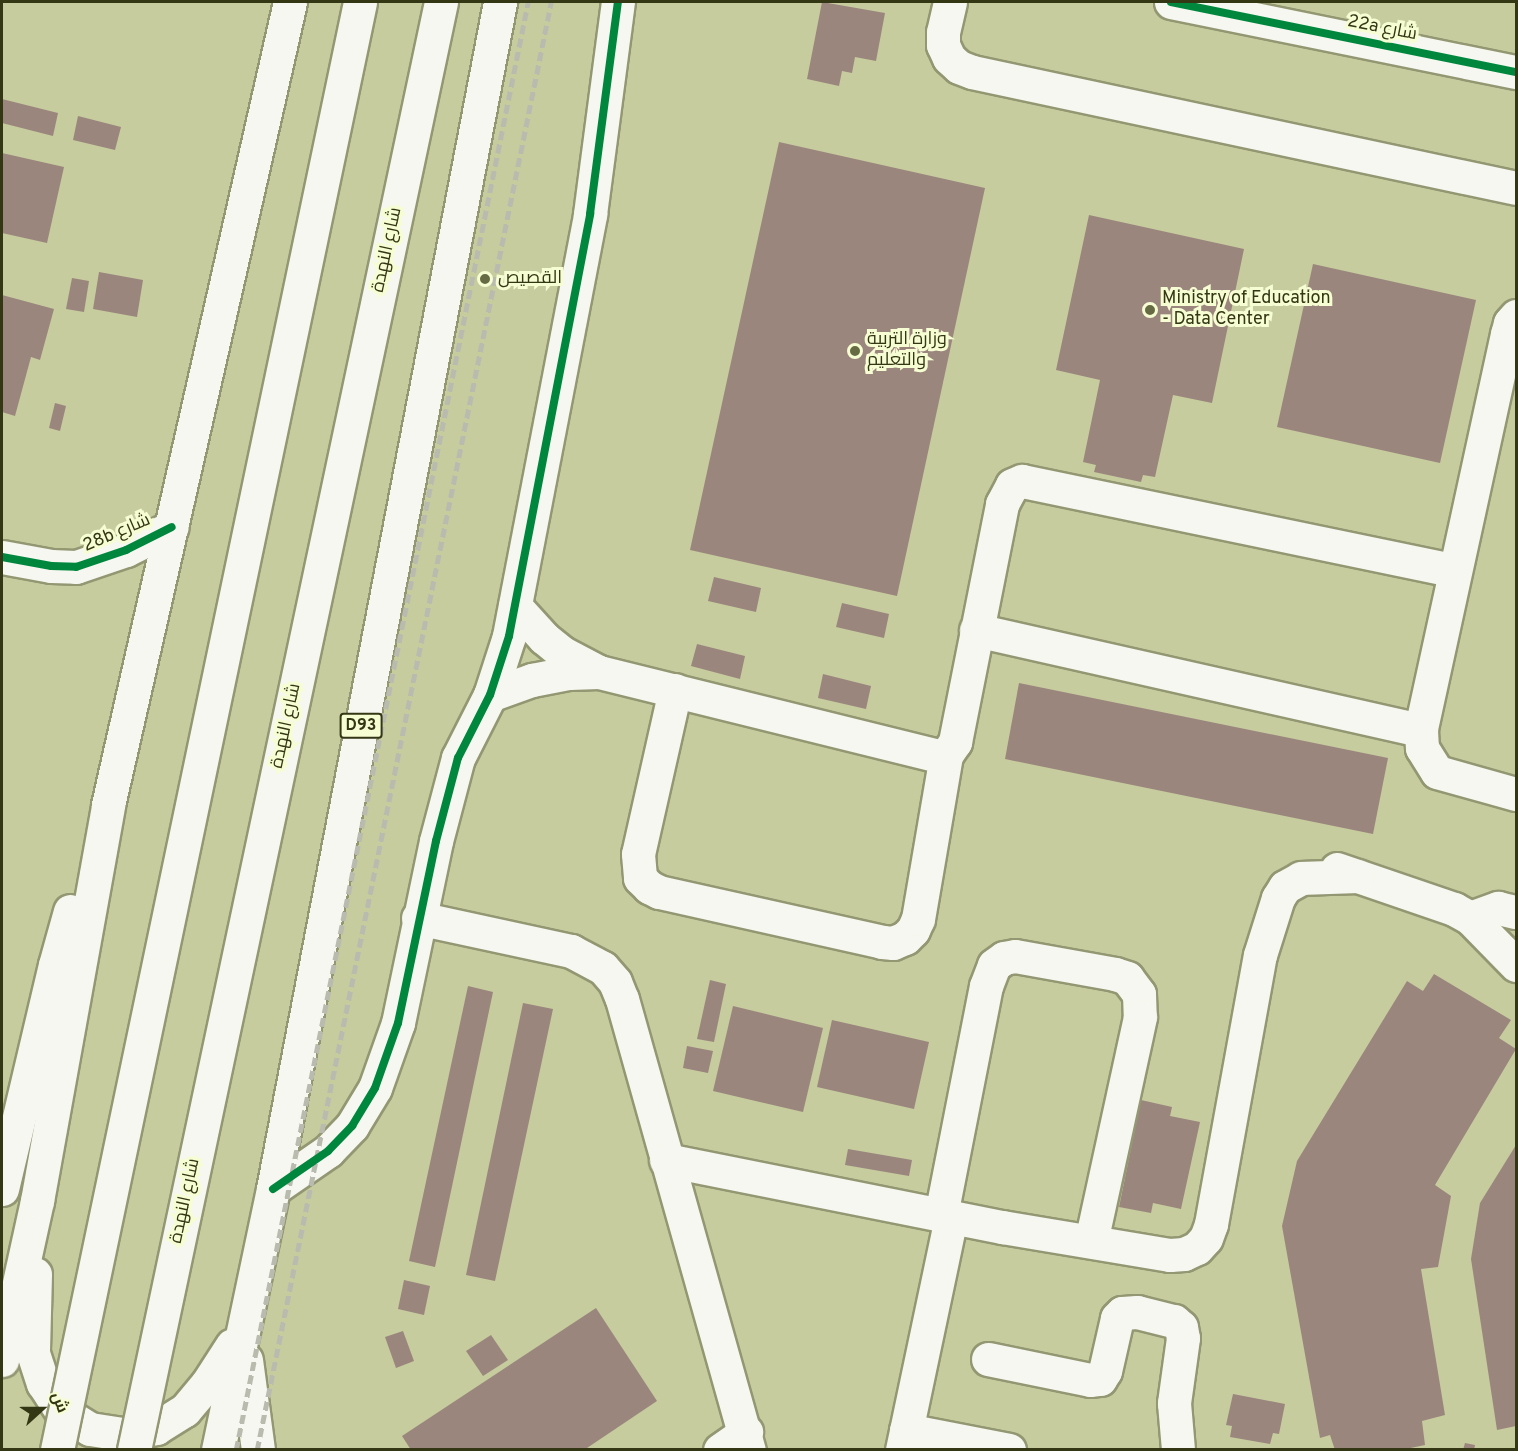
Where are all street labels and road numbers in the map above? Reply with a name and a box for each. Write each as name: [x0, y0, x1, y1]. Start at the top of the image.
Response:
street label: 22a شارع: [1345, 12, 1419, 46]
street label: شارع النهدة: [368, 206, 408, 294]
street label: 28b شارع: [80, 510, 154, 558]
street label: شارع النهدة: [267, 682, 307, 770]
road number: D93: [338, 713, 384, 739]
street label: شارع النهدة: [166, 1157, 206, 1245]

